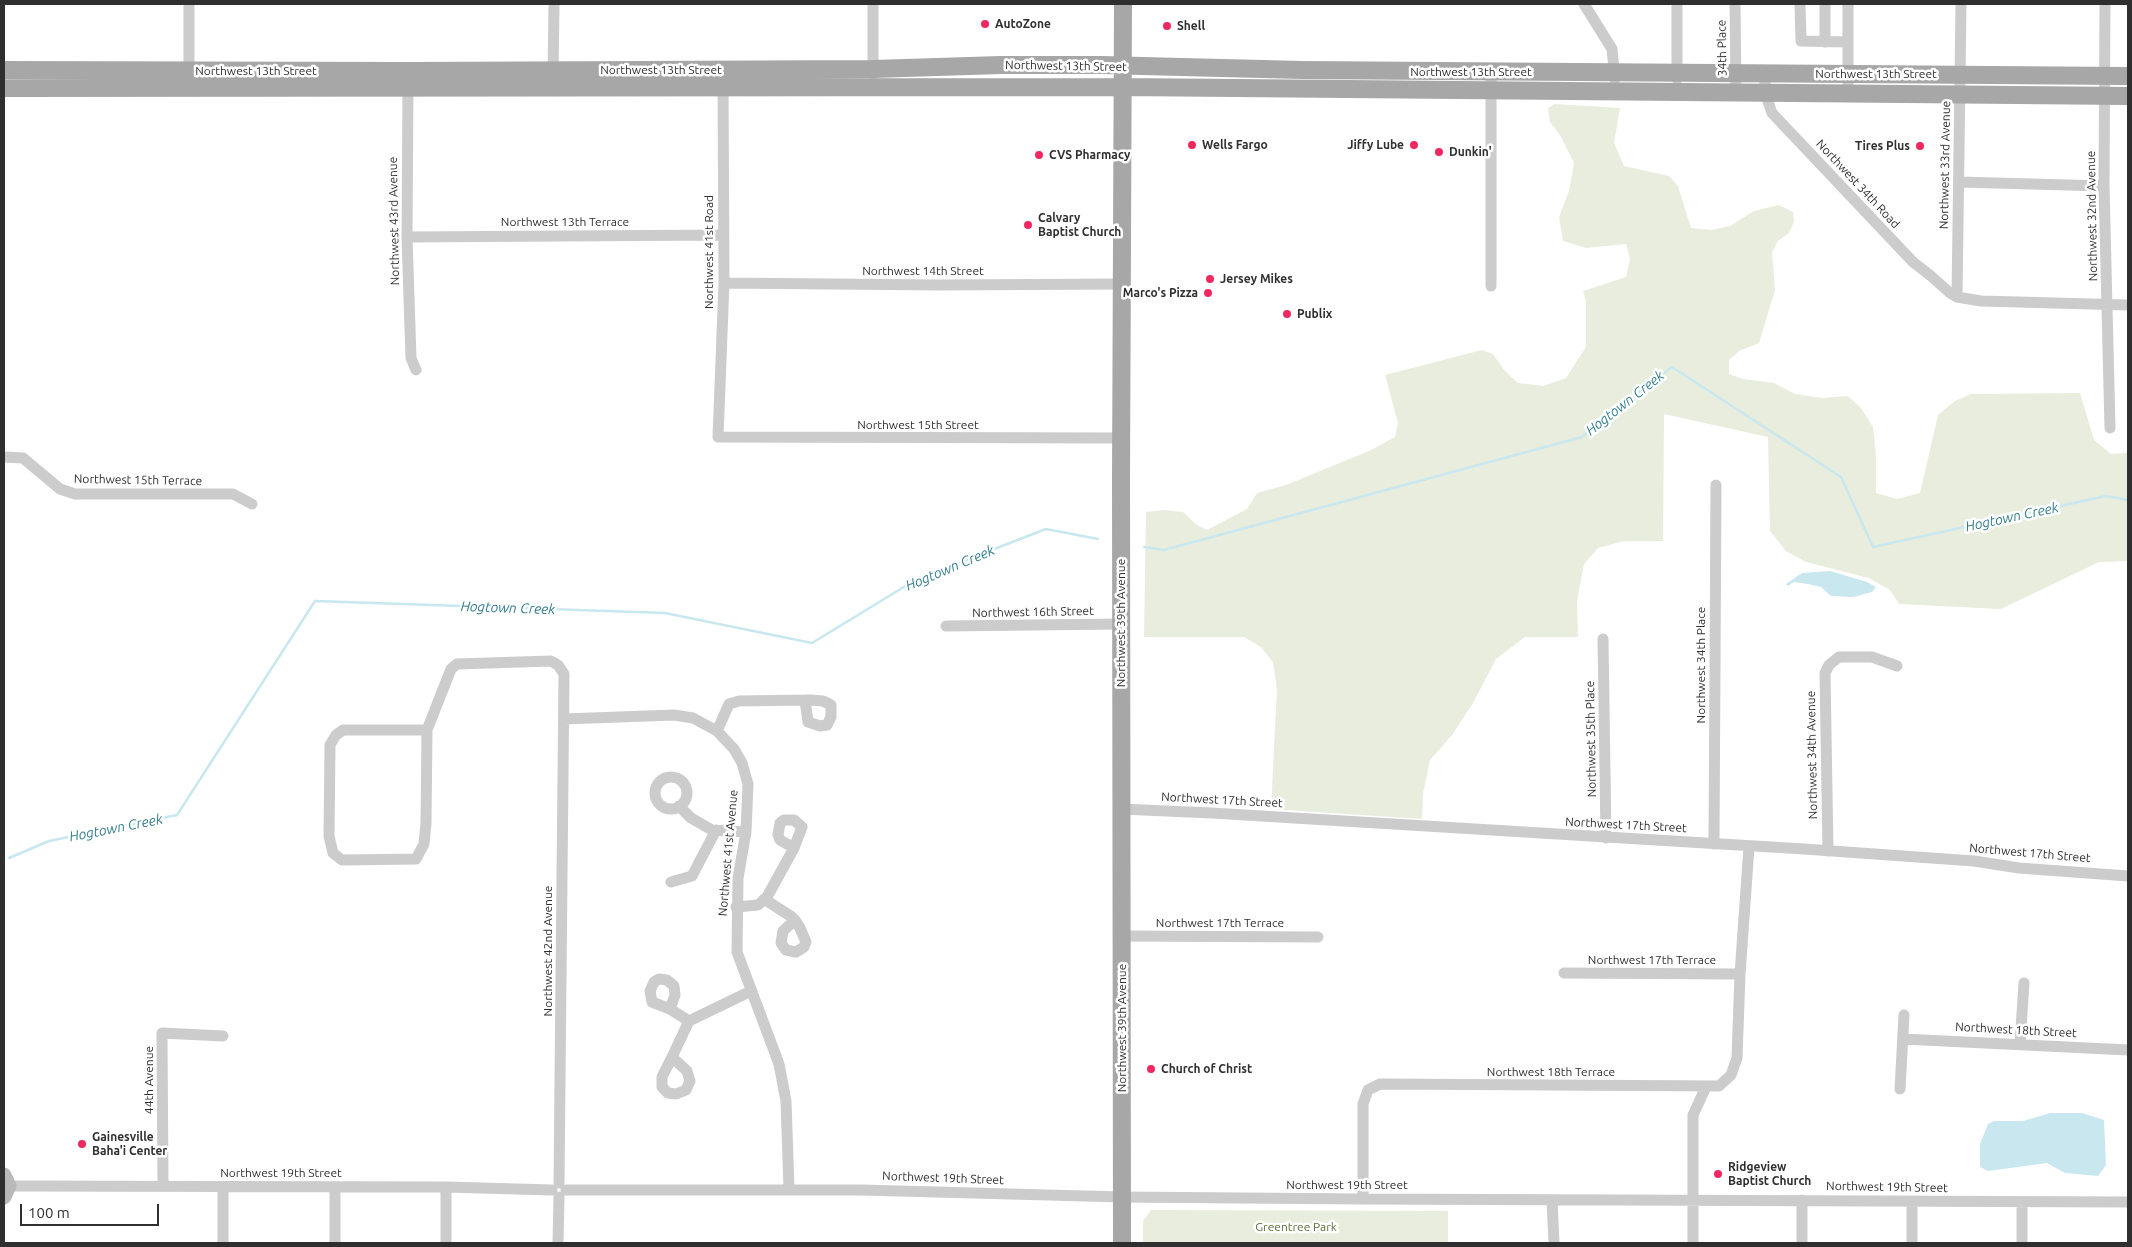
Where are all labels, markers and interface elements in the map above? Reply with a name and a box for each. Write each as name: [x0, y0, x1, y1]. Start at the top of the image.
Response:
place label: AutoZone: [995, 17, 1051, 31]
marker: AutoZone: [979, 18, 991, 30]
place label: Shell: [1177, 19, 1205, 33]
marker: Shell: [1161, 20, 1173, 32]
street label: 34th Place: [1714, 20, 1730, 76]
street label: Northwest 13th Street: [1005, 58, 1127, 74]
street label: Northwest 13th Street: [600, 63, 722, 77]
street label: Northwest 13th Street: [195, 64, 317, 78]
street label: Northwest 13th Street: [1410, 65, 1532, 79]
street label: Northwest 13th Street: [1815, 67, 1937, 81]
street label: Northwest 33rd Avenue: [1937, 101, 1953, 229]
street label: Northwest 34th Road: [1813, 137, 1903, 231]
place label: Wells Fargo: [1202, 138, 1268, 152]
place label: Jiffy Lube: [1347, 138, 1404, 152]
marker: Wells Fargo: [1186, 139, 1198, 151]
marker: Jiffy Lube: [1408, 139, 1420, 151]
place label: Tires Plus: [1855, 139, 1910, 153]
marker: Tires Plus: [1914, 140, 1926, 152]
place label: Dunkin': [1449, 145, 1492, 159]
marker: Dunkin': [1433, 146, 1445, 158]
place label: CVS Pharmacy: [1049, 148, 1130, 162]
marker: CVS Pharmacy: [1033, 149, 1045, 161]
street label: Northwest 32nd Avenue: [2084, 150, 2100, 282]
street label: Northwest 43rd Avenue: [386, 157, 402, 285]
street label: Northwest 41st Road: [702, 195, 716, 309]
place label: Calvary Baptist Church: [1038, 211, 1121, 239]
street label: Northwest 13th Terrace: [501, 215, 629, 229]
marker: Calvary Baptist Church: [1022, 219, 1034, 231]
street label: Northwest 14th Street: [862, 264, 984, 278]
place label: Jersey Mikes: [1220, 272, 1293, 286]
marker: Jersey Mikes: [1204, 273, 1216, 285]
place label: Marco's Pizza: [1123, 286, 1198, 300]
marker: Marco's Pizza: [1202, 287, 1214, 299]
place label: Publix: [1297, 307, 1332, 321]
marker: Publix: [1281, 308, 1293, 320]
water label: Hogtown Creek: [1582, 367, 1668, 439]
street label: Northwest 15th Street: [857, 418, 979, 432]
street label: Northwest 15th Terrace: [74, 472, 202, 488]
water label: Hogtown Creek: [1964, 499, 2060, 535]
water label: Hogtown Creek: [903, 542, 997, 594]
street label: Northwest 39th Avenue: [1114, 559, 1128, 687]
water label: Hogtown Creek: [460, 598, 556, 618]
street label: Northwest 16th Street: [972, 604, 1094, 620]
street label: Northwest 34th Place: [1694, 607, 1708, 723]
street label: Northwest 35th Place: [1583, 680, 1599, 798]
street label: Northwest 34th Avenue: [1804, 691, 1820, 819]
street label: Northwest 41st Avenue: [715, 789, 741, 917]
street label: Northwest 17th Street: [1161, 790, 1283, 810]
water label: Hogtown Creek: [68, 811, 164, 845]
street label: Northwest 17th Street: [1565, 815, 1687, 835]
street label: Northwest 17th Street: [1969, 841, 2091, 865]
street label: Northwest 42nd Avenue: [541, 886, 555, 1016]
street label: Northwest 17th Terrace: [1156, 916, 1284, 930]
street label: Northwest 17th Terrace: [1588, 953, 1716, 967]
street label: Northwest 39th Avenue: [1115, 964, 1129, 1092]
street label: Northwest 18th Street: [1955, 1020, 2077, 1040]
street label: 44th Avenue: [142, 1046, 156, 1114]
place label: Church of Christ: [1161, 1062, 1252, 1076]
marker: Church of Christ: [1145, 1063, 1157, 1075]
street label: Northwest 18th Terrace: [1487, 1065, 1615, 1079]
place label: Gainesville Baha'i Center: [92, 1130, 167, 1158]
marker: Gainesville Baha'i Center: [76, 1138, 88, 1150]
place label: Ridgeview Baptist Church: [1728, 1160, 1811, 1188]
street label: Northwest 19th Street: [220, 1166, 342, 1180]
marker: Ridgeview Baptist Church: [1712, 1168, 1724, 1180]
street label: Northwest 19th Street: [882, 1169, 1004, 1187]
street label: Northwest 19th Street: [1286, 1178, 1408, 1192]
street label: Northwest 19th Street: [1826, 1179, 1948, 1195]
scale bar: [22, 1194, 161, 1226]
text: 100 m: [28, 1204, 70, 1221]
park label: Greentree Park: [1255, 1220, 1337, 1234]

